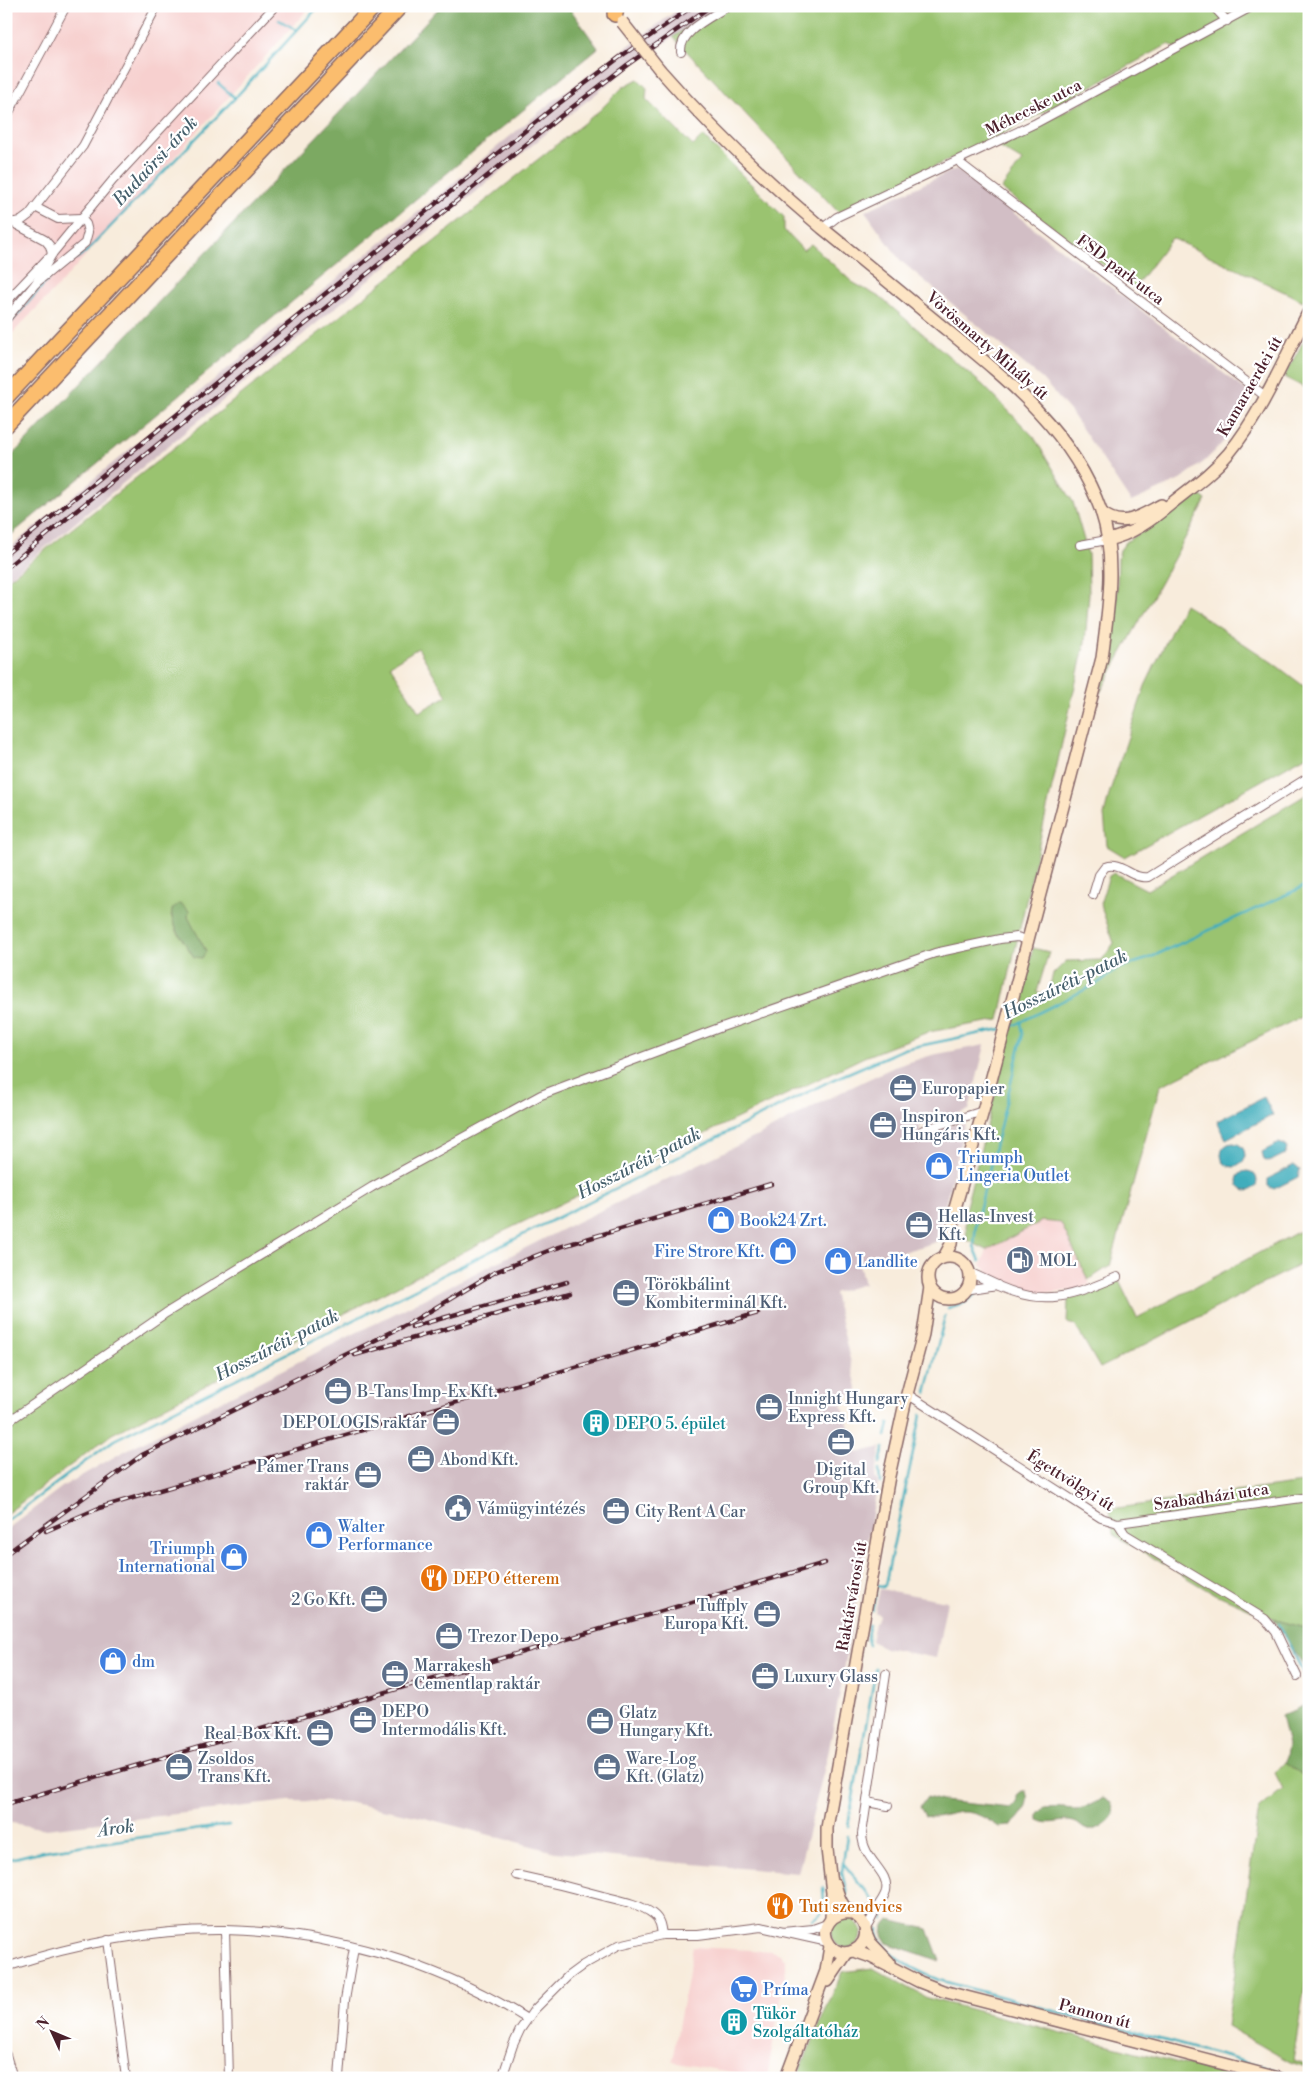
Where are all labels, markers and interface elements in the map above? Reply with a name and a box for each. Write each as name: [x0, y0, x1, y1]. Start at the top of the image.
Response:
street label: Méhecske utca: [982, 75, 1086, 141]
water label: Budaörsi-árok: [107, 112, 203, 212]
street label: FSD-park utca: [1072, 230, 1169, 310]
street label: Vörösmarty Mihály út: [921, 286, 1053, 405]
street label: Kamaraerdei út: [1213, 332, 1287, 440]
water label: Hosszúréti-patak: [998, 944, 1131, 1025]
office icon: Europapier: [888, 1073, 918, 1103]
place label: Europapier: [922, 1079, 1005, 1099]
place label: Inspiron Hungáris Kft.: [902, 1107, 1000, 1145]
office icon: Inspiron Hungáris Kft.: [868, 1110, 898, 1140]
water label: Hosszúréti-patak: [573, 1122, 705, 1205]
place label: Triumph Lingeria Outlet: [958, 1148, 1070, 1186]
shop icon: Triumph Lingeria Outlet: [924, 1151, 954, 1181]
shop icon: Book24 Zrt.: [706, 1205, 736, 1235]
place label: Hellas-Invest Kft.: [938, 1207, 1034, 1245]
office icon: Hellas-Invest Kft.: [904, 1210, 934, 1240]
place label: Book24 Zrt.: [739, 1211, 827, 1231]
shop icon: Fire Strore Kft.: [768, 1236, 798, 1266]
place label: Fire Strore Kft.: [654, 1242, 764, 1262]
fuel station icon: MOL: [1005, 1245, 1035, 1275]
shop icon: Landlite: [823, 1246, 853, 1276]
place label: MOL: [1039, 1251, 1077, 1271]
place label: Landlite: [857, 1252, 918, 1272]
place label: Törökbálint Kombiterminál Kft.: [645, 1275, 787, 1313]
office icon: Törökbálint Kombiterminál Kft.: [611, 1278, 641, 1308]
water label: Hosszúréti-patak: [211, 1304, 343, 1387]
office icon: B-Tans Imp-Ex Kft.: [323, 1376, 353, 1406]
place label: B-Tans Imp-Ex Kft.: [356, 1382, 497, 1402]
place label: Innight Hungary Express Kft.: [788, 1389, 909, 1427]
office icon: Innight Hungary Express Kft.: [754, 1392, 784, 1422]
office icon: DEPOLOGIS raktár: [431, 1407, 461, 1437]
building icon: DEPO 5. épület: [581, 1408, 611, 1438]
place label: DEPOLOGIS raktár: [283, 1413, 427, 1433]
place label: DEPO 5. épület: [615, 1414, 726, 1434]
office icon: Digital Group Kft.: [826, 1427, 856, 1457]
office icon: Abond Kft.: [406, 1444, 436, 1474]
street label: Égettvölgyi út: [1023, 1444, 1119, 1516]
place label: Abond Kft.: [439, 1450, 518, 1470]
place label: Pámer Trans raktár: [256, 1457, 349, 1495]
office icon: Pámer Trans raktár: [353, 1460, 383, 1490]
place label: Digital Group Kft.: [803, 1460, 879, 1498]
street label: Szabadházi utca: [1152, 1479, 1271, 1515]
public building icon: Vámügyintézés: [443, 1493, 473, 1523]
office icon: City Rent A Car: [601, 1496, 631, 1526]
place label: Vámügyintézés: [476, 1499, 586, 1519]
place label: City Rent A Car: [635, 1502, 746, 1522]
place label: Walter Performance: [337, 1517, 433, 1555]
shop icon: Walter Performance: [304, 1520, 334, 1550]
place label: Triumph International: [119, 1539, 215, 1577]
street label: Raktárvárosi út: [832, 1539, 872, 1653]
shop icon: Triumph International: [219, 1542, 249, 1572]
restaurant icon: DEPO étterem: [419, 1563, 449, 1593]
place label: DEPO étterem: [453, 1569, 559, 1589]
office icon: 2 Go Kft.: [359, 1584, 389, 1614]
place label: 2 Go Kft.: [291, 1590, 355, 1610]
place label: Tuffply Europa Kft.: [664, 1596, 748, 1634]
office icon: Tuffply Europa Kft.: [752, 1599, 782, 1629]
office icon: Trezor Depo: [434, 1621, 464, 1651]
place label: Trezor Depo: [468, 1627, 559, 1647]
shop icon: dm: [98, 1646, 128, 1676]
place label: dm: [132, 1652, 155, 1672]
place label: Marrakesh Cementlap raktár: [414, 1656, 540, 1694]
office icon: Marrakesh Cementlap raktár: [380, 1659, 410, 1689]
office icon: Luxury Glass: [750, 1661, 780, 1691]
place label: Luxury Glass: [784, 1667, 878, 1687]
place label: DEPO Intermodális Kft.: [382, 1702, 506, 1740]
place label: Glatz Hungary Kft.: [619, 1703, 713, 1741]
office icon: DEPO Intermodális Kft.: [348, 1705, 378, 1735]
office icon: Glatz Hungary Kft.: [585, 1706, 615, 1736]
office icon: Real-Box Kft.: [305, 1718, 335, 1748]
place label: Real-Box Kft.: [204, 1724, 301, 1744]
place label: Zsoldos Trans Kft.: [198, 1749, 271, 1787]
place label: Ware-Log Kft. (Glatz): [625, 1749, 704, 1787]
office icon: Zsoldos Trans Kft.: [164, 1752, 194, 1782]
office icon: Ware-Log Kft. (Glatz): [592, 1752, 622, 1782]
water label: Árok: [94, 1815, 136, 1843]
restaurant icon: Tuti szendvics: [765, 1891, 795, 1921]
place label: Tuti szendvics: [799, 1897, 902, 1917]
supermarket icon: Príma: [729, 1974, 759, 2004]
place label: Príma: [763, 1980, 809, 2000]
street label: Pannon út: [1056, 1995, 1133, 2033]
place label: Tükör Szolgáltatóház: [753, 2004, 859, 2042]
north arrow: [28, 2006, 78, 2056]
building icon: Tükör Szolgáltatóház: [719, 2007, 749, 2037]
text: N: [33, 2013, 54, 2034]

